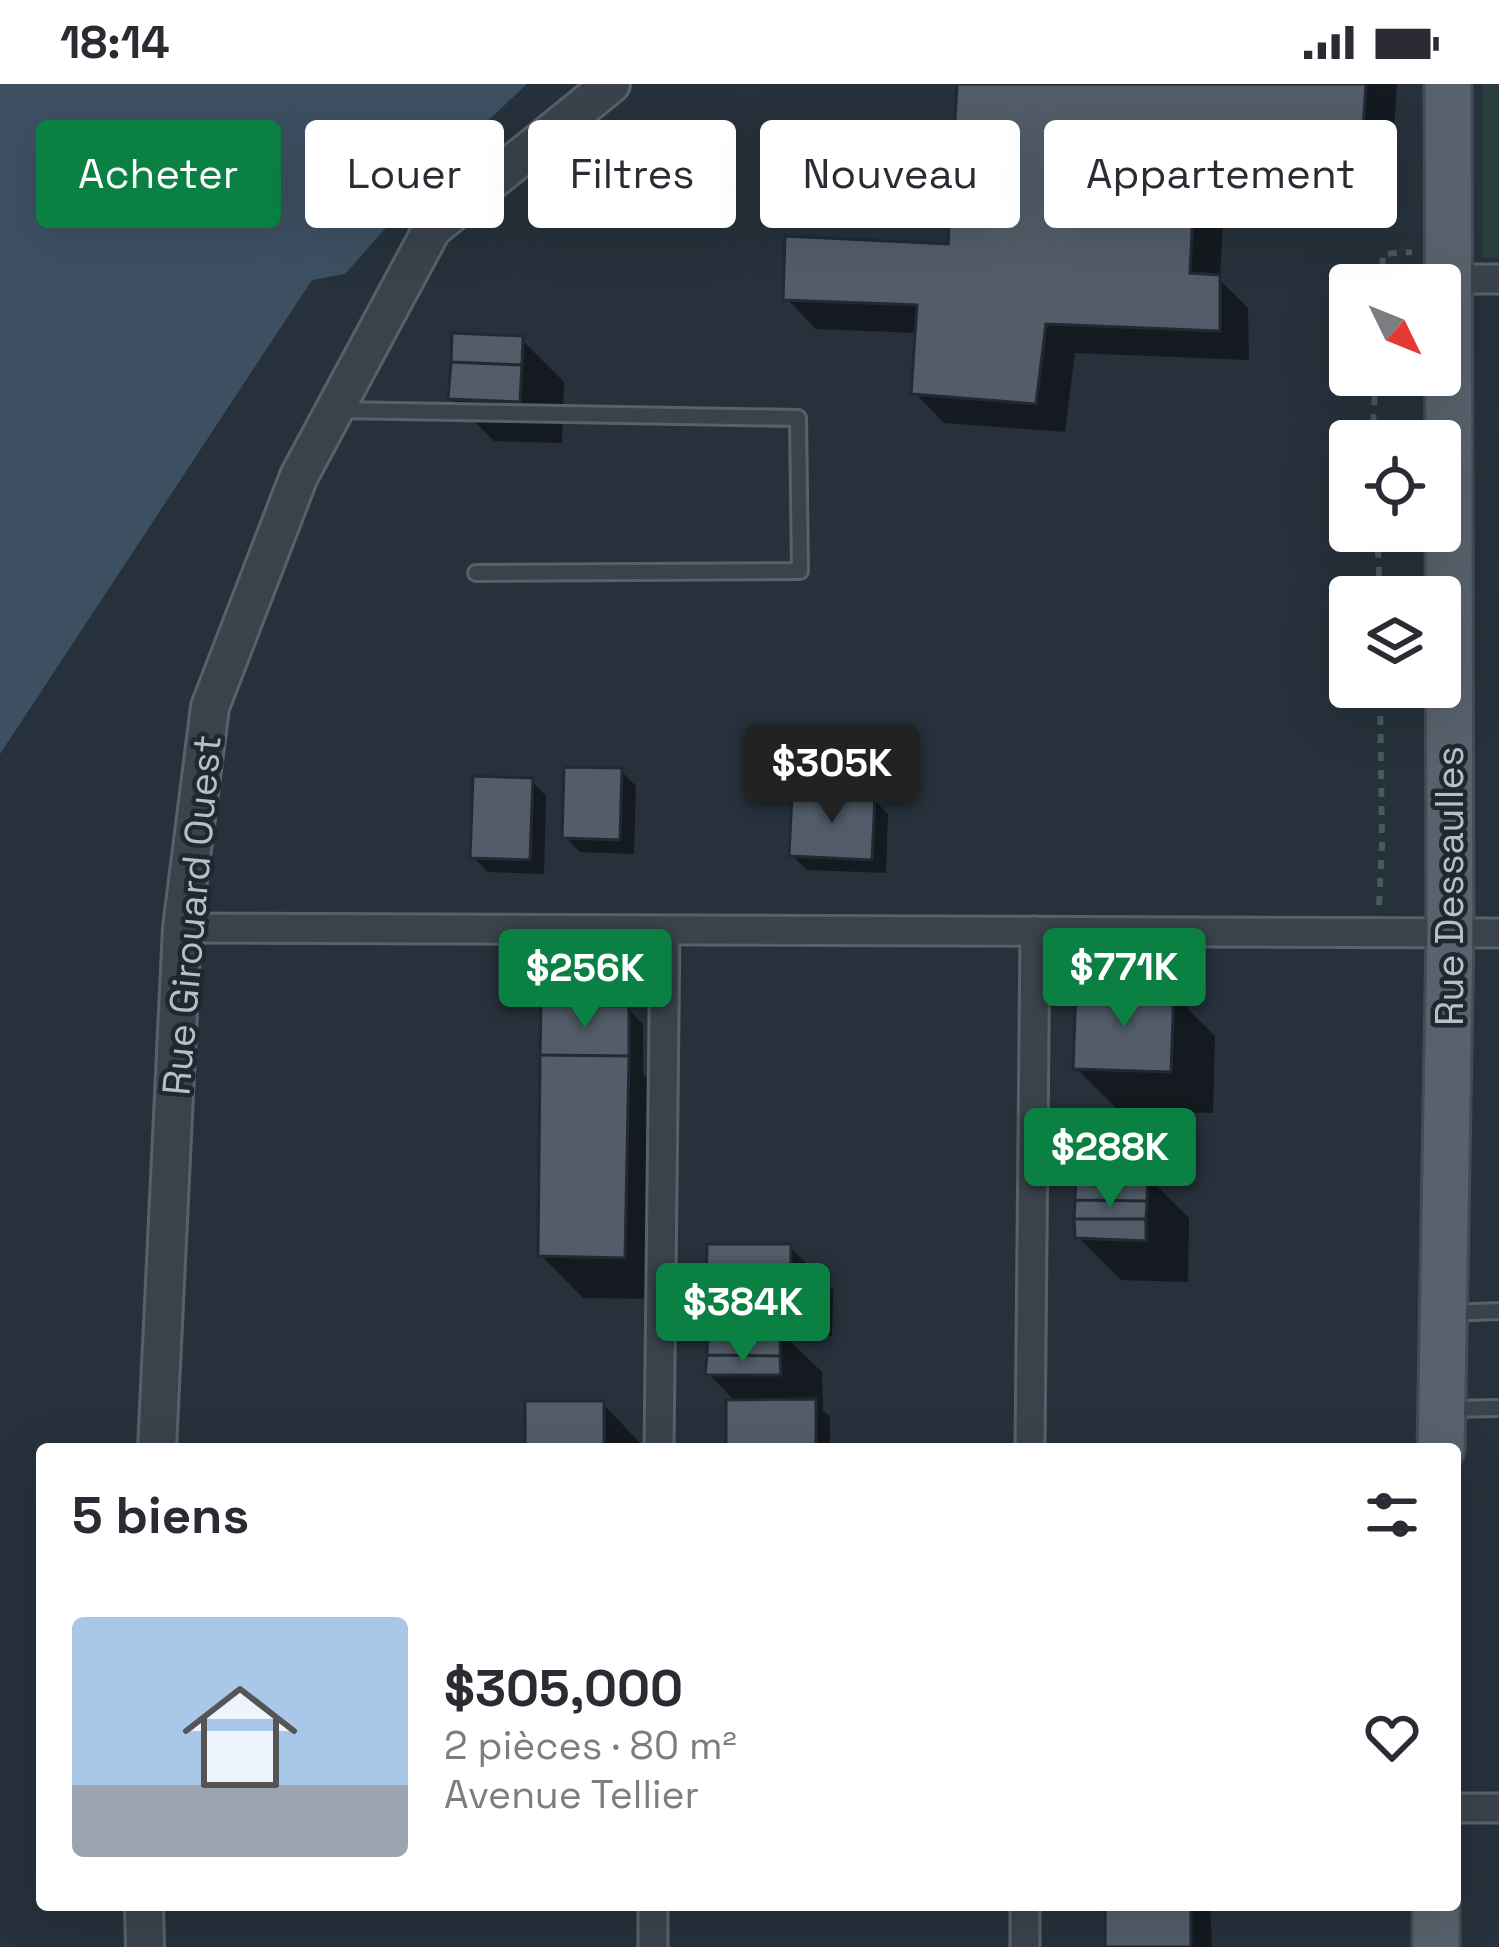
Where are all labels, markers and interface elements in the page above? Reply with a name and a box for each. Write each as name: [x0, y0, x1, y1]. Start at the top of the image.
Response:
text: 18:14: [60, 14, 170, 71]
chip: Acheter: [36, 120, 281, 228]
chip: Louer: [305, 120, 504, 228]
chip: Filtres: [528, 120, 736, 228]
chip: Nouveau: [760, 120, 1020, 228]
chip: Appartement: [1044, 120, 1397, 228]
north arrow: [1329, 264, 1461, 396]
map controls: [1329, 264, 1461, 708]
button: locate: [1329, 420, 1461, 552]
button: layers: [1329, 576, 1461, 708]
pin: $305K: [748, 724, 916, 826]
street label: Rue Girouard Ouest: [151, 733, 232, 1097]
text: $305K: [772, 738, 892, 787]
street label: Rue Dessaulles: [1425, 746, 1474, 1026]
pin: $771K: [1040, 928, 1208, 1030]
pin: $256K: [501, 929, 669, 1031]
text: $771K: [1070, 942, 1178, 991]
text: $256K: [526, 943, 644, 992]
pin: $288K: [1026, 1108, 1194, 1210]
text: $288K: [1051, 1122, 1169, 1171]
pin: $384K: [659, 1263, 827, 1365]
text: $384K: [683, 1277, 803, 1326]
icon: filters: [1359, 1482, 1425, 1548]
text: 5 biens: [72, 1483, 249, 1548]
text: $305,000: [444, 1656, 683, 1721]
icon: home: [168, 1665, 312, 1809]
icon: heart: [1359, 1704, 1425, 1770]
text: 2 pièces · 80 m²: [444, 1721, 737, 1770]
text: Avenue Tellier: [444, 1770, 699, 1819]

